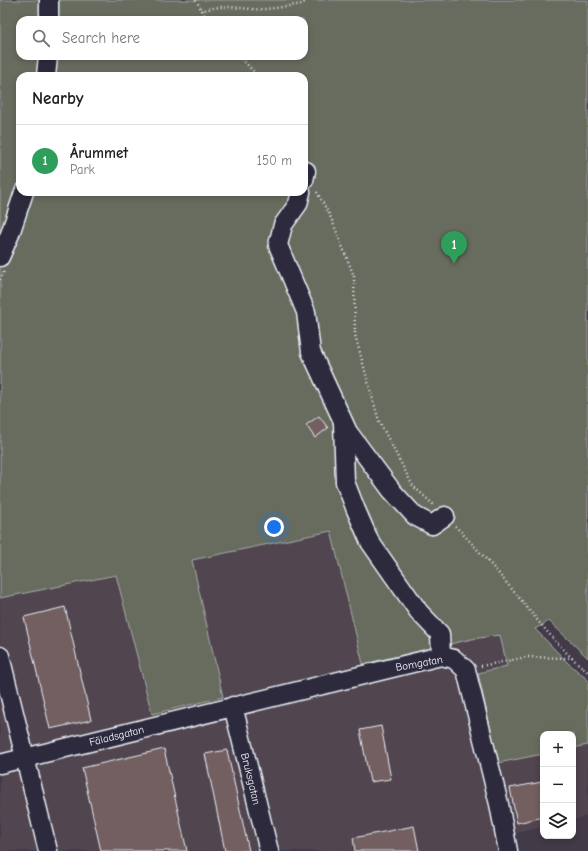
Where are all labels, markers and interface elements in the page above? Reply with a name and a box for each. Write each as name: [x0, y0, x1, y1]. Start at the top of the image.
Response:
search box: [16, 16, 308, 60]
icon: search: [30, 27, 52, 49]
text: Search here: [62, 29, 140, 47]
text: Nearby: [32, 89, 83, 108]
text: Årummet: [70, 144, 128, 162]
text: 1: [42, 153, 48, 168]
text: 150 m: [257, 153, 292, 168]
text: Park: [70, 162, 95, 177]
pin: 1: [441, 231, 467, 264]
your location: [264, 517, 284, 537]
street label: Bomgatan: [394, 653, 444, 674]
street label: Fäladsgatan: [88, 723, 145, 749]
map controls: [540, 731, 576, 839]
button: +: [540, 731, 576, 767]
street label: Bruksgatan: [238, 752, 263, 806]
button: −: [540, 767, 576, 803]
button: layers: [540, 803, 576, 839]

